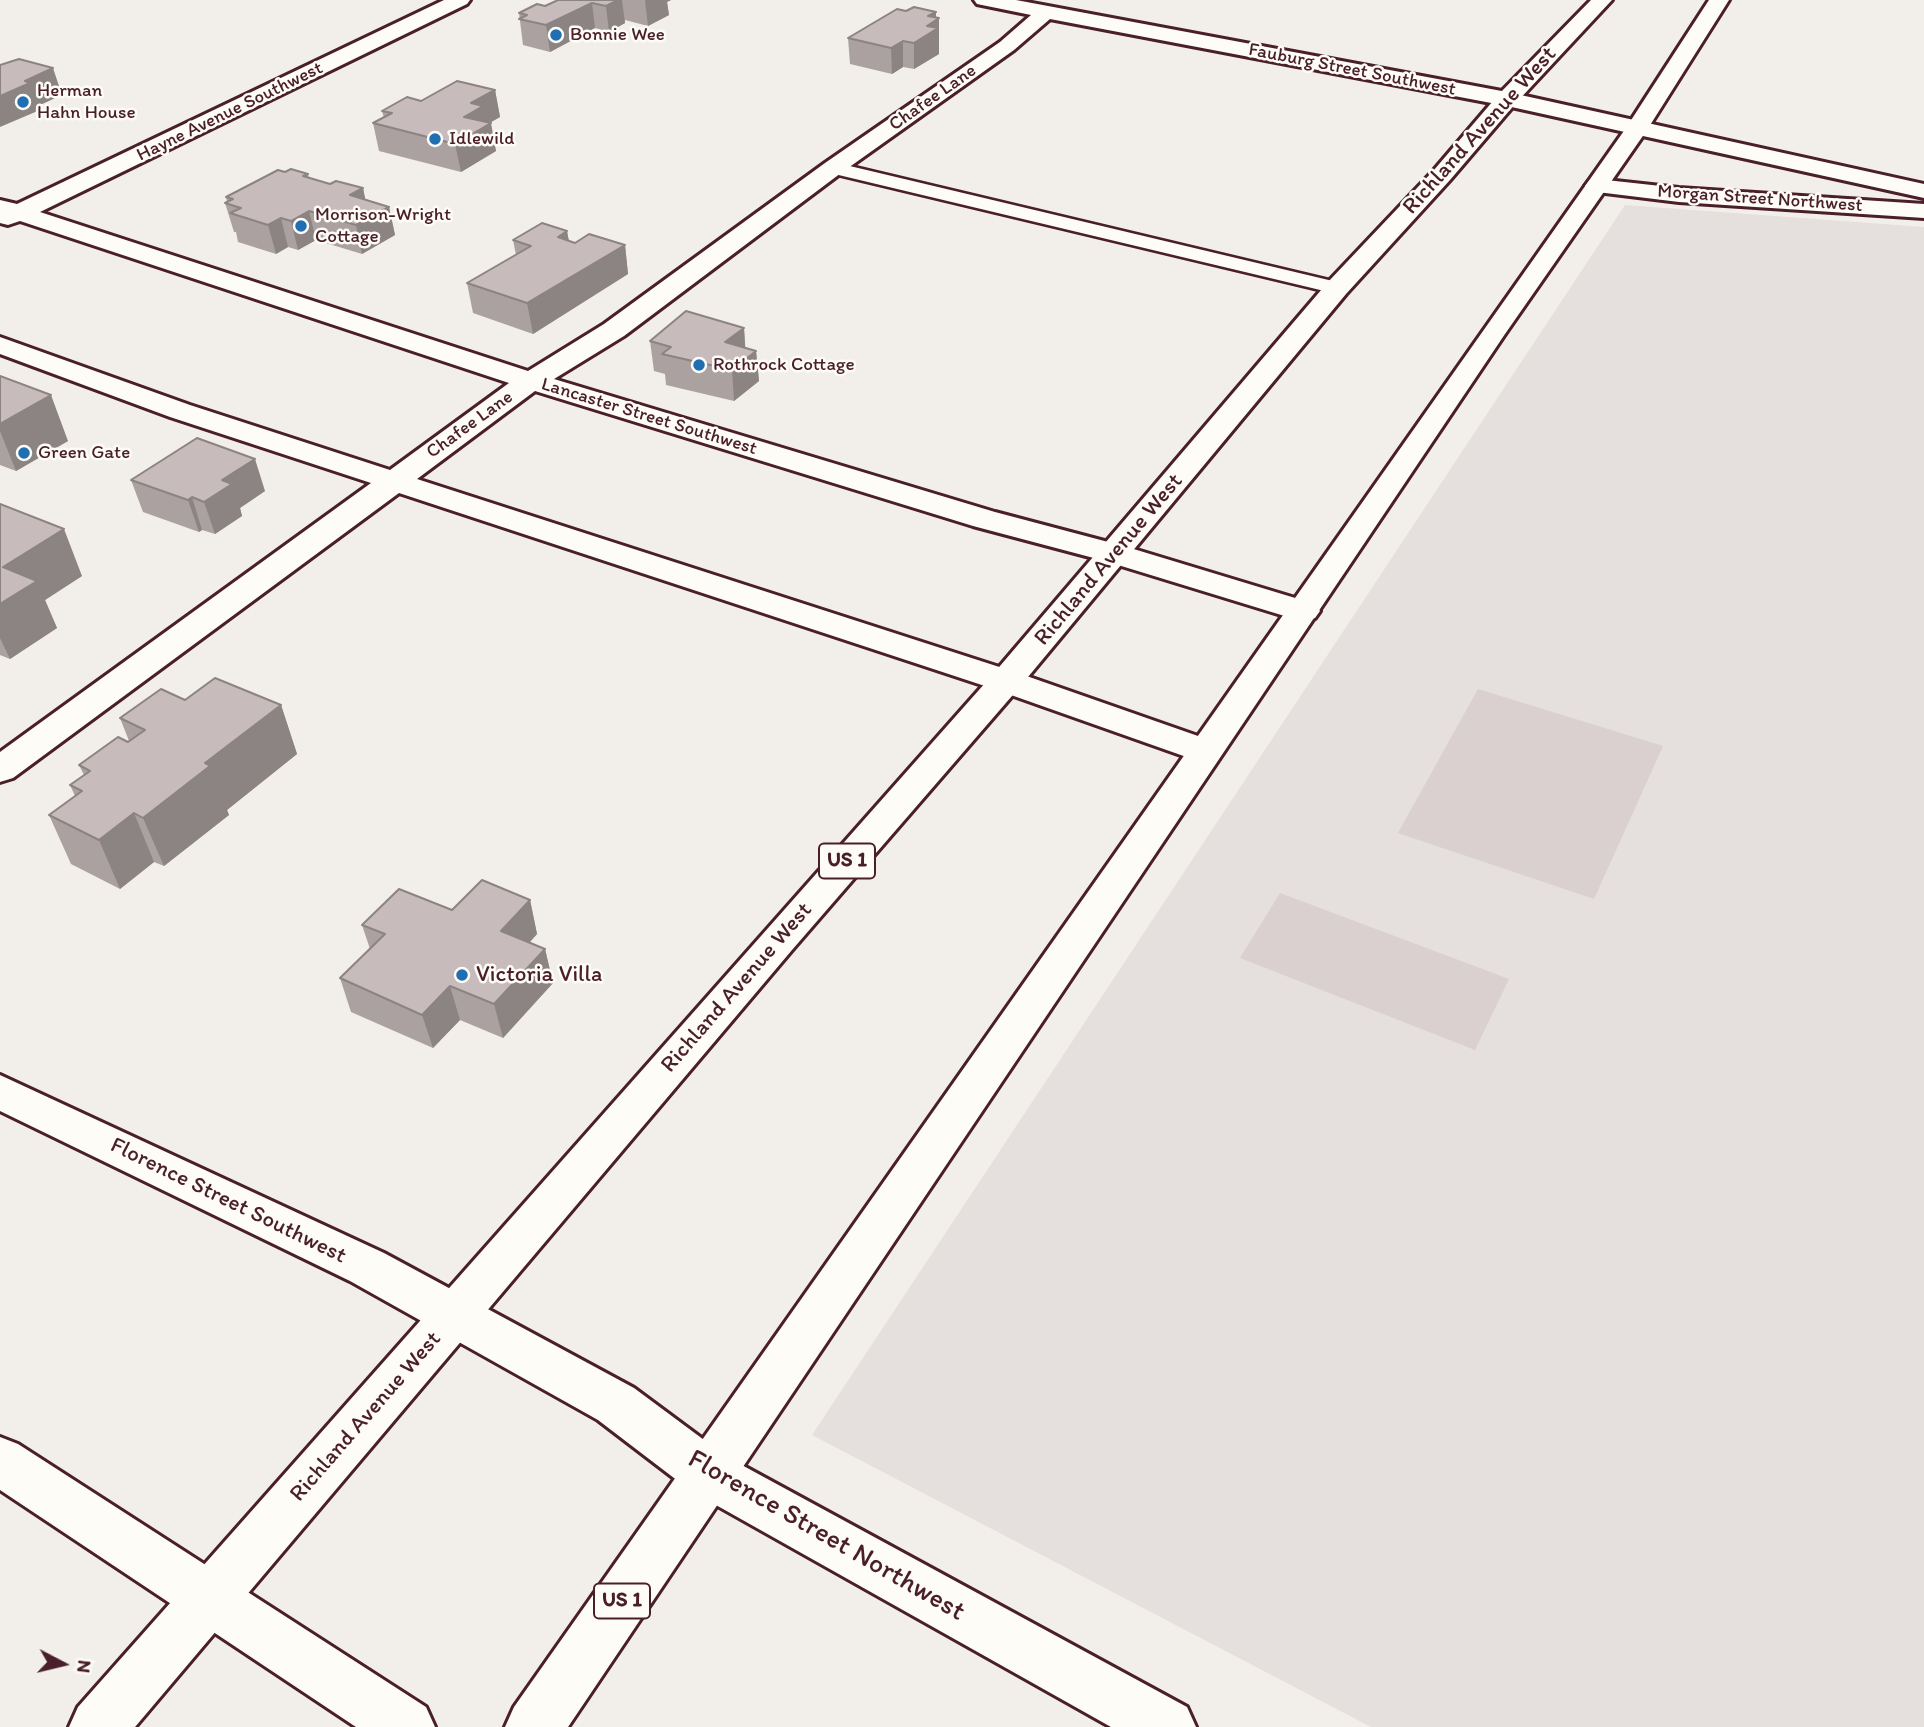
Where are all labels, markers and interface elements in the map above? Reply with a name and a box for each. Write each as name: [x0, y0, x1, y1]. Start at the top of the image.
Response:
place label: Bonnie Wee: [570, 24, 665, 46]
marker: Bonnie Wee: [548, 27, 564, 43]
street label: Fauburg Street Southwest: [1246, 39, 1458, 101]
street label: Richland Avenue West: [1397, 41, 1563, 221]
street label: Hayne Avenue Southwest: [133, 57, 327, 167]
street label: Chafee Lane: [885, 60, 981, 136]
place label: Herman Hahn House: [37, 80, 136, 124]
marker: Herman Hahn House: [15, 94, 31, 110]
place label: Idlewild: [449, 128, 514, 150]
marker: Idlewild: [427, 131, 443, 147]
street label: Morgan Street Northwest: [1657, 180, 1863, 218]
place label: Morrison-Wright Cottage: [315, 204, 451, 248]
marker: Morrison-Wright Cottage: [293, 218, 309, 234]
place label: Rothrock Cottage: [713, 354, 855, 376]
marker: Rothrock Cottage: [691, 357, 707, 373]
street label: Lancaster Street Southwest: [538, 373, 760, 461]
street label: Chafee Lane: [422, 386, 518, 464]
place label: Green Gate: [38, 442, 130, 464]
marker: Green Gate: [16, 445, 32, 461]
street label: Richland Avenue West: [1029, 468, 1189, 652]
road number: US 1: [819, 844, 875, 878]
street label: Richland Avenue West: [656, 897, 818, 1079]
place label: Victoria Villa: [476, 961, 602, 989]
marker: Victoria Villa: [454, 967, 470, 983]
street label: Florence Street Southwest: [106, 1132, 350, 1270]
street label: Richland Avenue West: [285, 1326, 447, 1508]
street label: Florence Street Northwest: [681, 1443, 971, 1629]
road number: US 1: [594, 1584, 650, 1618]
north arrow: [28, 1629, 98, 1699]
text: N: [72, 1659, 97, 1674]

